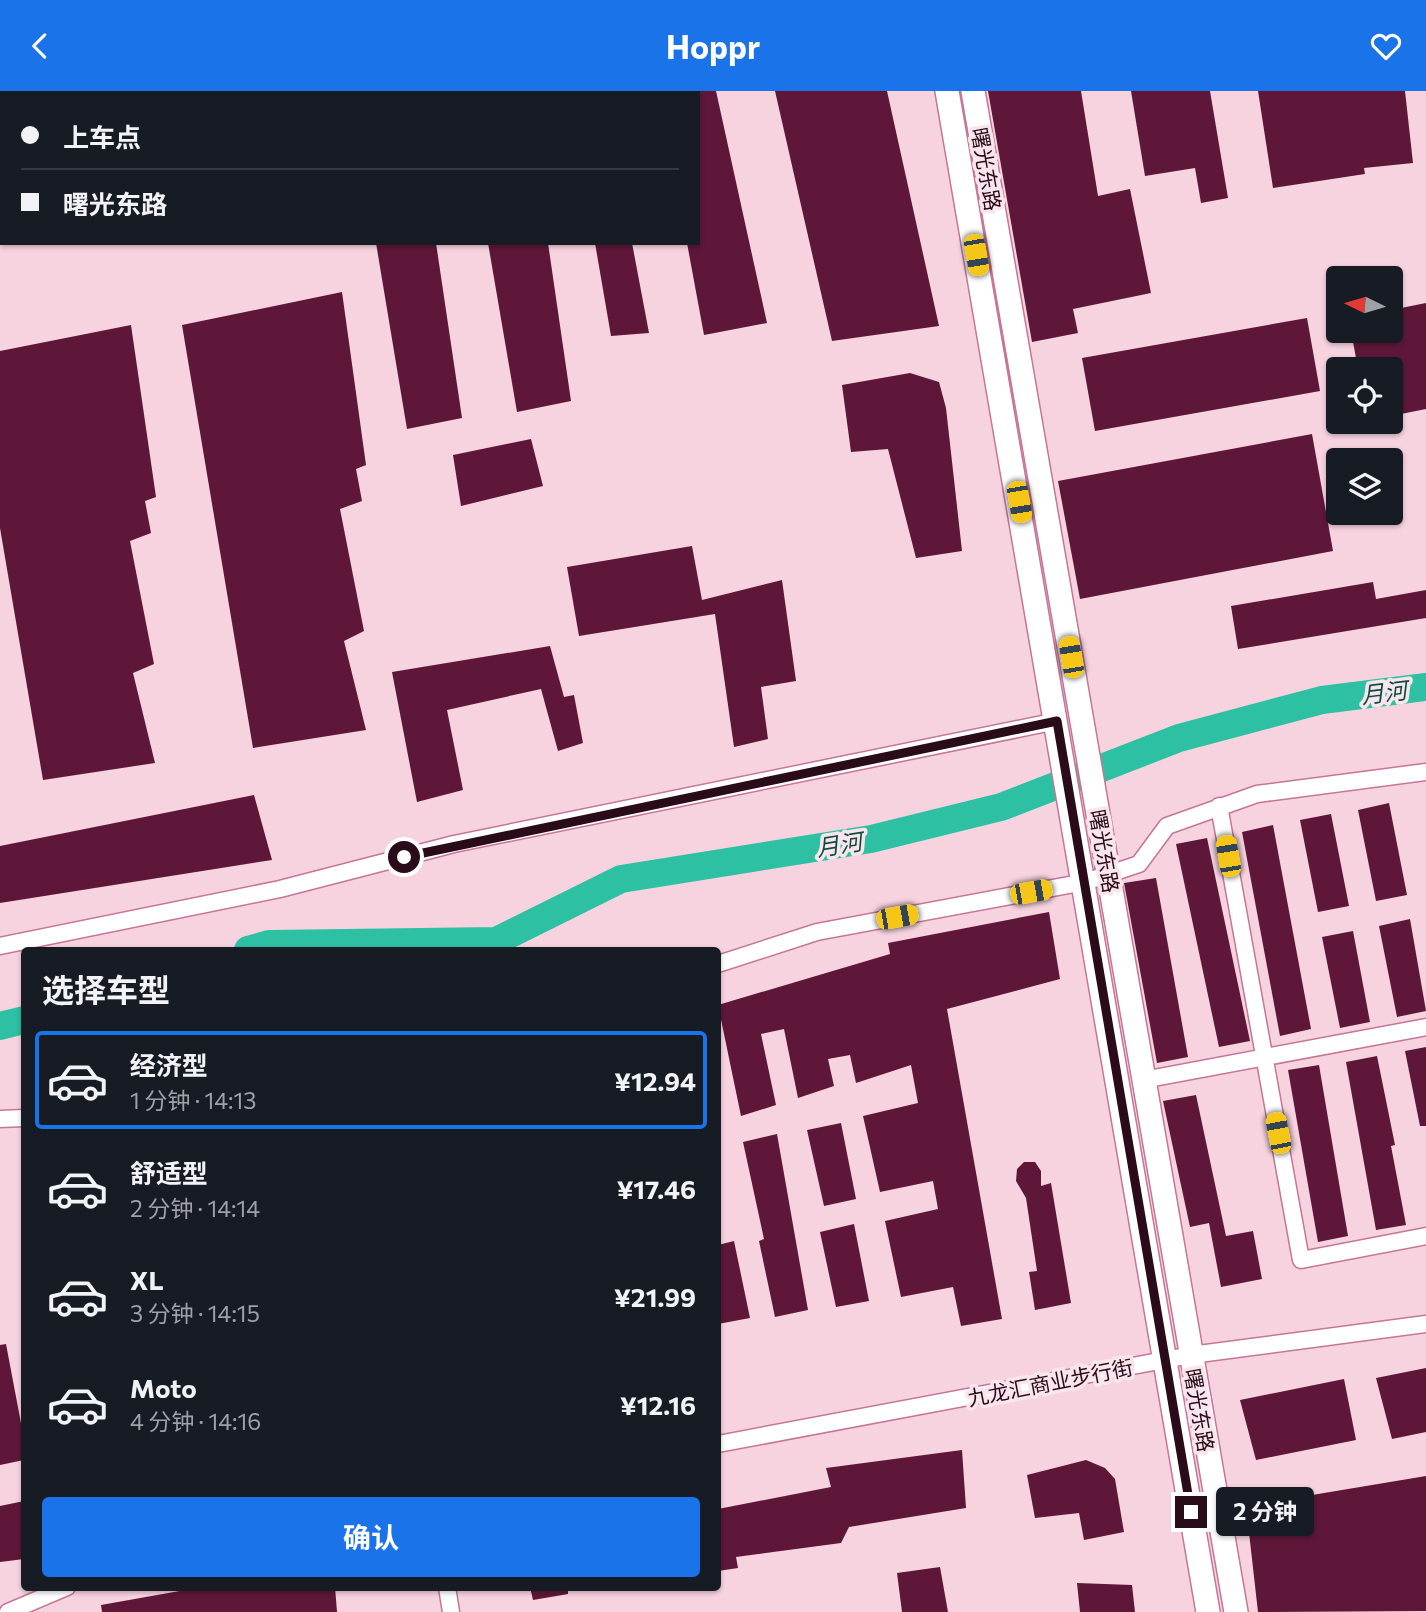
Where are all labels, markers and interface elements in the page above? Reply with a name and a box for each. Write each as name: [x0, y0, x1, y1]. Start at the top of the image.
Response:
text: Hoppr: [666, 26, 760, 66]
icon: back: [21, 27, 59, 65]
icon: heart: [1367, 27, 1405, 65]
text: 上车点: [63, 121, 141, 152]
street label: 曙光东路: [967, 125, 1007, 213]
text: 曙光东路: [63, 188, 167, 219]
car: [963, 232, 990, 278]
north arrow: [1326, 266, 1404, 343]
map controls: [1326, 266, 1403, 525]
button: locate: [1326, 357, 1403, 434]
button: layers: [1326, 448, 1403, 525]
car: [1006, 479, 1033, 525]
car: [1058, 634, 1085, 680]
water label: 月河: [1359, 675, 1413, 709]
street label: 曙光东路: [1085, 807, 1125, 895]
water label: 月河: [814, 826, 868, 861]
car: [1215, 833, 1242, 879]
route start: [388, 841, 420, 873]
car: [1009, 878, 1054, 906]
car: [875, 903, 920, 931]
text: 选择车型: [42, 969, 170, 1009]
icon: car: [46, 1049, 109, 1112]
text: 经济型: [130, 1049, 208, 1080]
text: ¥12.94: [614, 1065, 696, 1096]
text: 1 分钟 · 14:13: [130, 1086, 257, 1114]
car: [1264, 1110, 1293, 1156]
icon: car: [46, 1157, 109, 1220]
text: 舒适型: [130, 1157, 208, 1188]
text: ¥17.46: [617, 1173, 696, 1204]
text: 2 分钟 · 14:14: [130, 1194, 260, 1222]
text: XL: [130, 1264, 164, 1295]
icon: car: [46, 1265, 109, 1328]
text: ¥21.99: [614, 1281, 696, 1312]
text: 3 分钟 · 14:15: [130, 1299, 260, 1327]
street label: 九龙汇商业步行街: [965, 1354, 1135, 1410]
street label: 曙光东路: [1180, 1366, 1220, 1454]
text: Moto: [130, 1372, 197, 1403]
icon: car: [46, 1373, 109, 1436]
text: ¥12.16: [620, 1389, 696, 1420]
text: 4 分钟 · 14:16: [130, 1407, 261, 1435]
callout: 2 分钟: [1216, 1487, 1314, 1537]
route end: [1175, 1496, 1207, 1528]
button: 确认: [42, 1497, 700, 1577]
text: 2 分钟: [1233, 1497, 1297, 1525]

